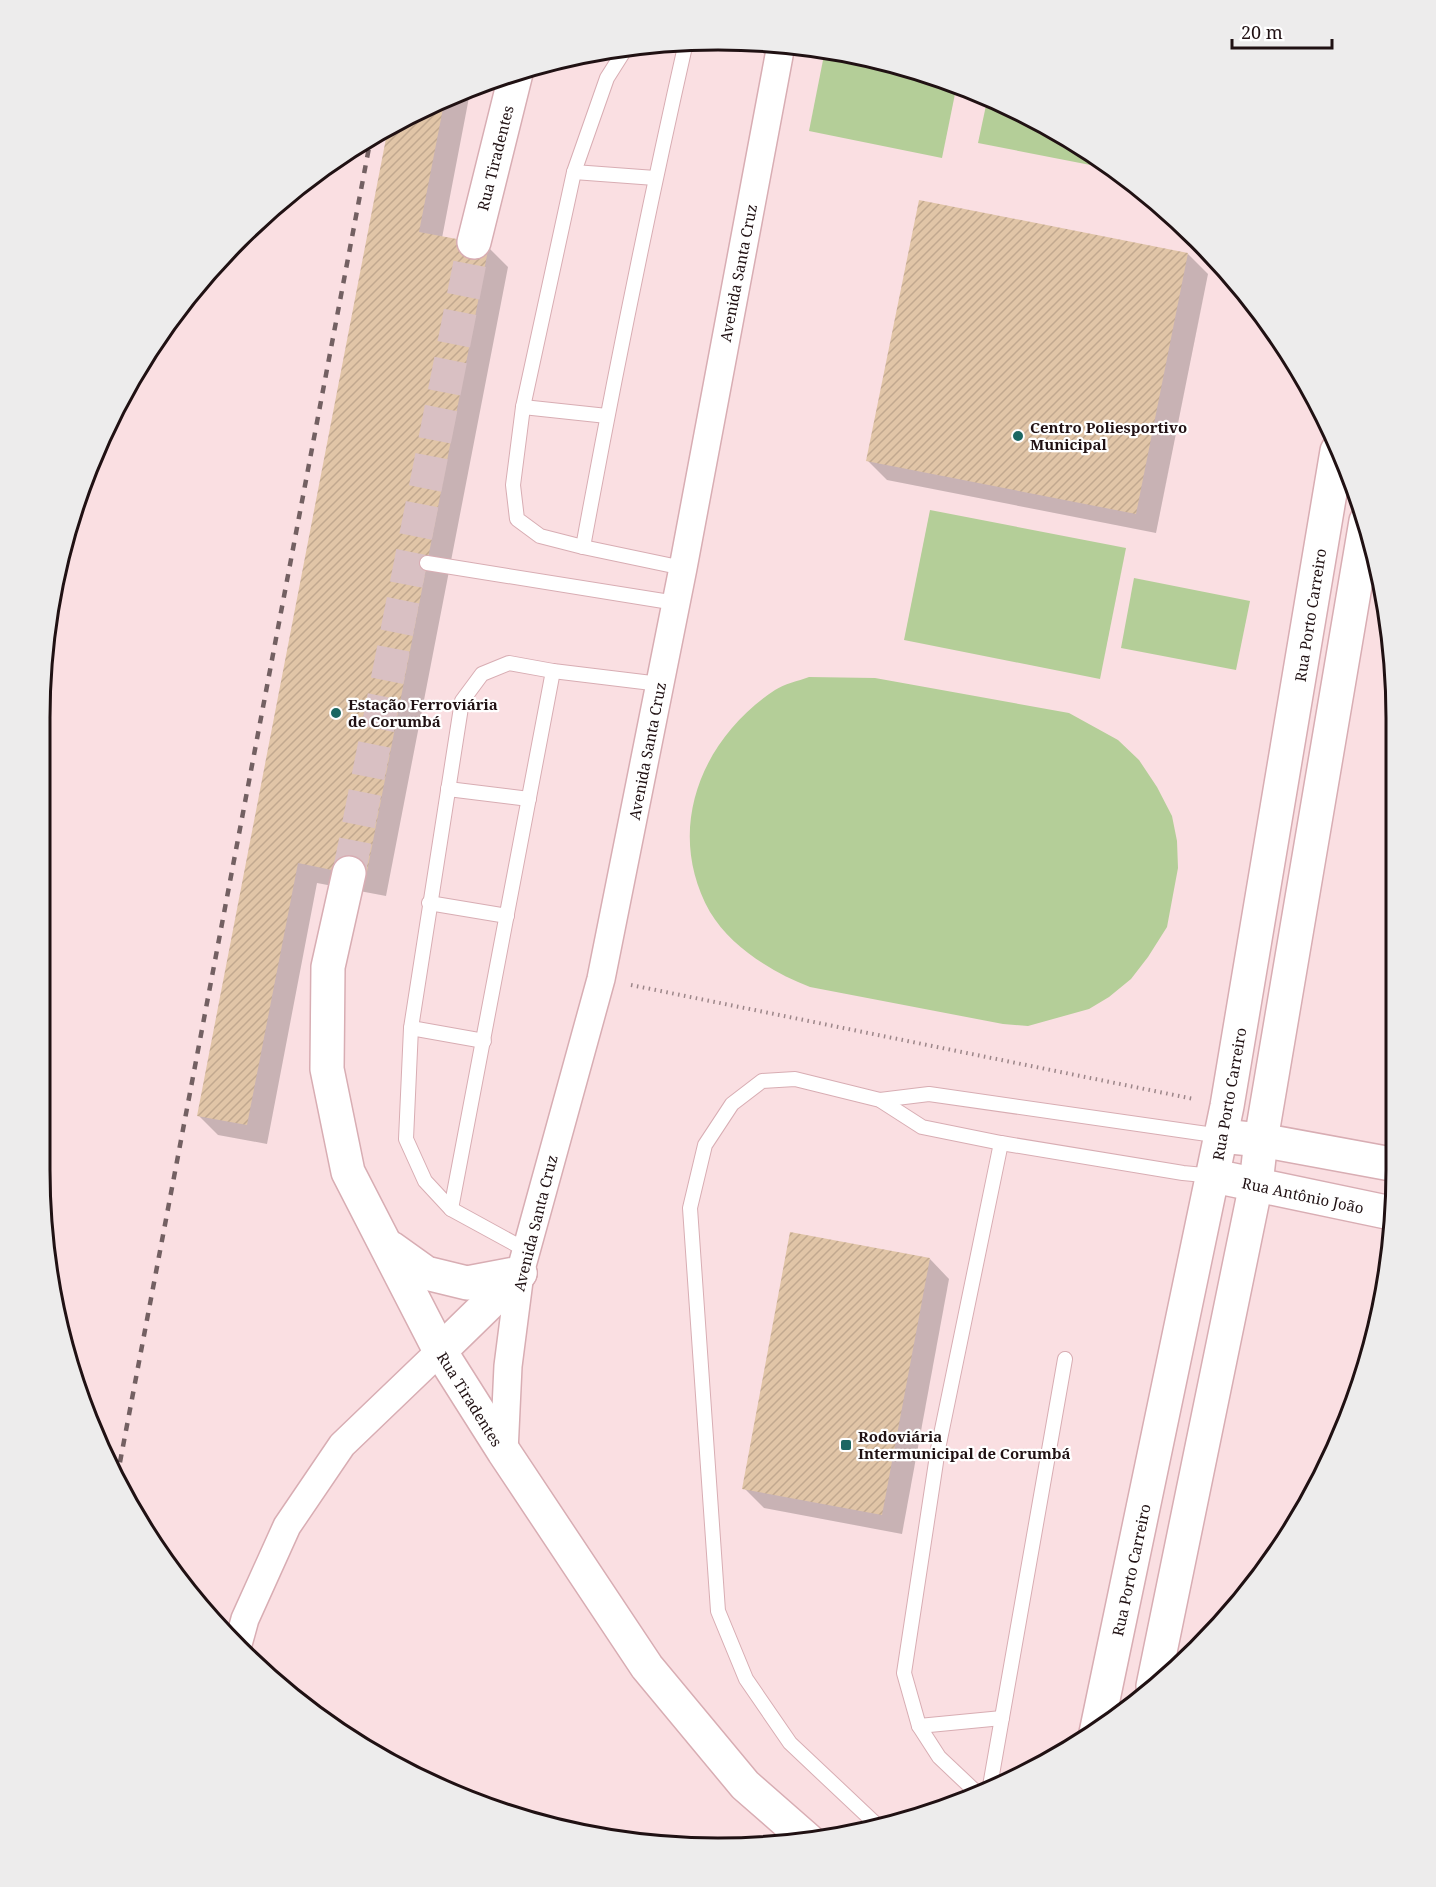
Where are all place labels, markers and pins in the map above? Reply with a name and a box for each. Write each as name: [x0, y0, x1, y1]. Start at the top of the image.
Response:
place label: Centro Poliesportivo Municipal: [1030, 417, 1187, 454]
marker: Centro Poliesportivo Municipal: [1011, 429, 1025, 443]
place label: Estação Ferroviária de Corumbá: [348, 694, 498, 731]
marker: Estação Ferroviária de Corumbá: [329, 706, 343, 720]
place label: Rodoviária Intermunicipal de Corumbá: [858, 1426, 1070, 1463]
marker: Rodoviária Intermunicipal de Corumbá: [839, 1438, 853, 1452]

